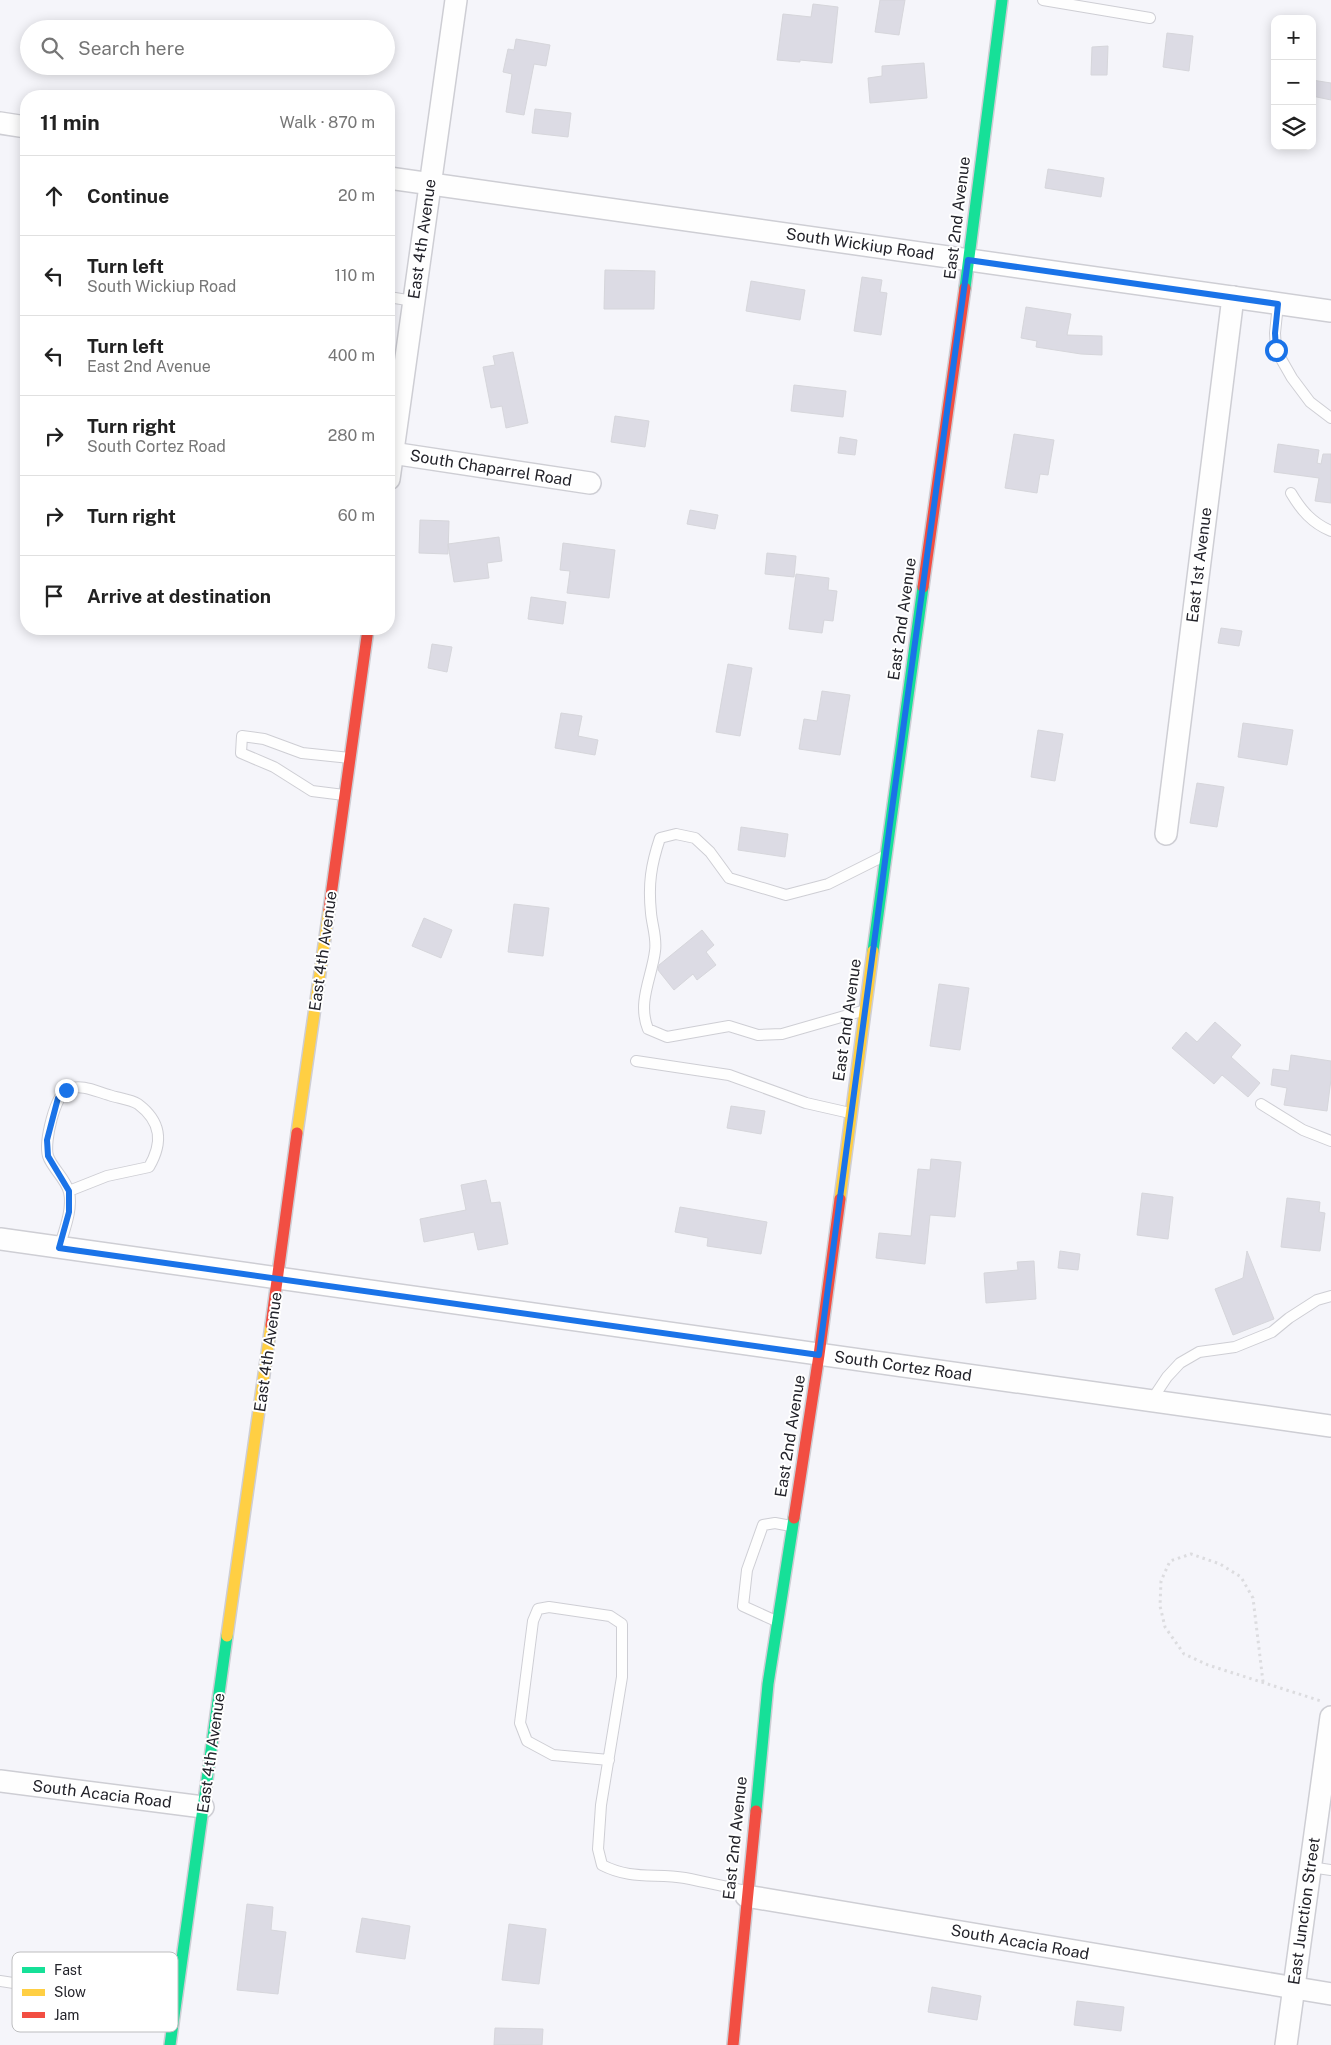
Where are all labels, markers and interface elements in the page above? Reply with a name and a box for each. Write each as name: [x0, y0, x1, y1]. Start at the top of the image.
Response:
map controls: [1271, 15, 1316, 150]
button: +: [1271, 15, 1316, 60]
search box: [20, 20, 395, 75]
icon: search: [38, 34, 66, 62]
text: Search here: [78, 37, 185, 59]
button: −: [1271, 60, 1316, 105]
button: layers: [1271, 105, 1316, 150]
text: 11 min: [40, 110, 100, 135]
text: Walk · 870 m: [280, 113, 375, 132]
street label: East 2nd Avenue: [940, 155, 974, 281]
street label: East 4th Avenue: [404, 178, 440, 300]
icon: ahead: [40, 182, 68, 210]
text: Continue: [87, 185, 169, 207]
text: 20 m: [338, 186, 375, 205]
street label: South Wickiup Road: [785, 224, 935, 264]
text: Turn left: [87, 255, 164, 277]
icon: left: [40, 262, 68, 290]
text: 110 m: [334, 266, 375, 285]
text: South Wickiup Road: [87, 277, 236, 296]
text: Turn left: [87, 335, 164, 357]
route start: [1265, 339, 1288, 362]
icon: left: [40, 342, 68, 370]
text: 400 m: [328, 346, 375, 365]
text: East 2nd Avenue: [87, 357, 211, 376]
text: Turn right: [87, 415, 176, 437]
icon: right: [40, 422, 68, 450]
text: 280 m: [328, 426, 375, 445]
text: South Cortez Road: [87, 437, 226, 456]
street label: South Chaparrel Road: [409, 446, 573, 490]
icon: right: [40, 502, 68, 530]
text: Turn right: [87, 505, 176, 527]
text: 60 m: [338, 506, 375, 525]
street label: East 1st Avenue: [1182, 506, 1216, 624]
street label: East 2nd Avenue: [884, 556, 920, 682]
icon: arrive: [40, 582, 68, 610]
text: Arrive at destination: [87, 585, 271, 607]
street label: East 4th Avenue: [305, 890, 341, 1012]
street label: East 2nd Avenue: [829, 957, 865, 1083]
route end: [55, 1079, 78, 1102]
street label: East 4th Avenue: [250, 1291, 286, 1413]
street label: South Cortez Road: [833, 1347, 973, 1385]
street label: East 2nd Avenue: [771, 1373, 809, 1499]
street label: East 4th Avenue: [193, 1692, 229, 1814]
street label: East 2nd Avenue: [719, 1775, 751, 1901]
street label: South Acacia Road: [31, 1776, 173, 1812]
street label: East Junction Street: [1284, 1836, 1324, 1986]
street label: South Acacia Road: [949, 1920, 1091, 1964]
legend: [12, 1952, 178, 2032]
text: Fast: [54, 1962, 82, 1978]
text: Slow: [54, 1984, 86, 2000]
text: Jam: [54, 2007, 79, 2023]

